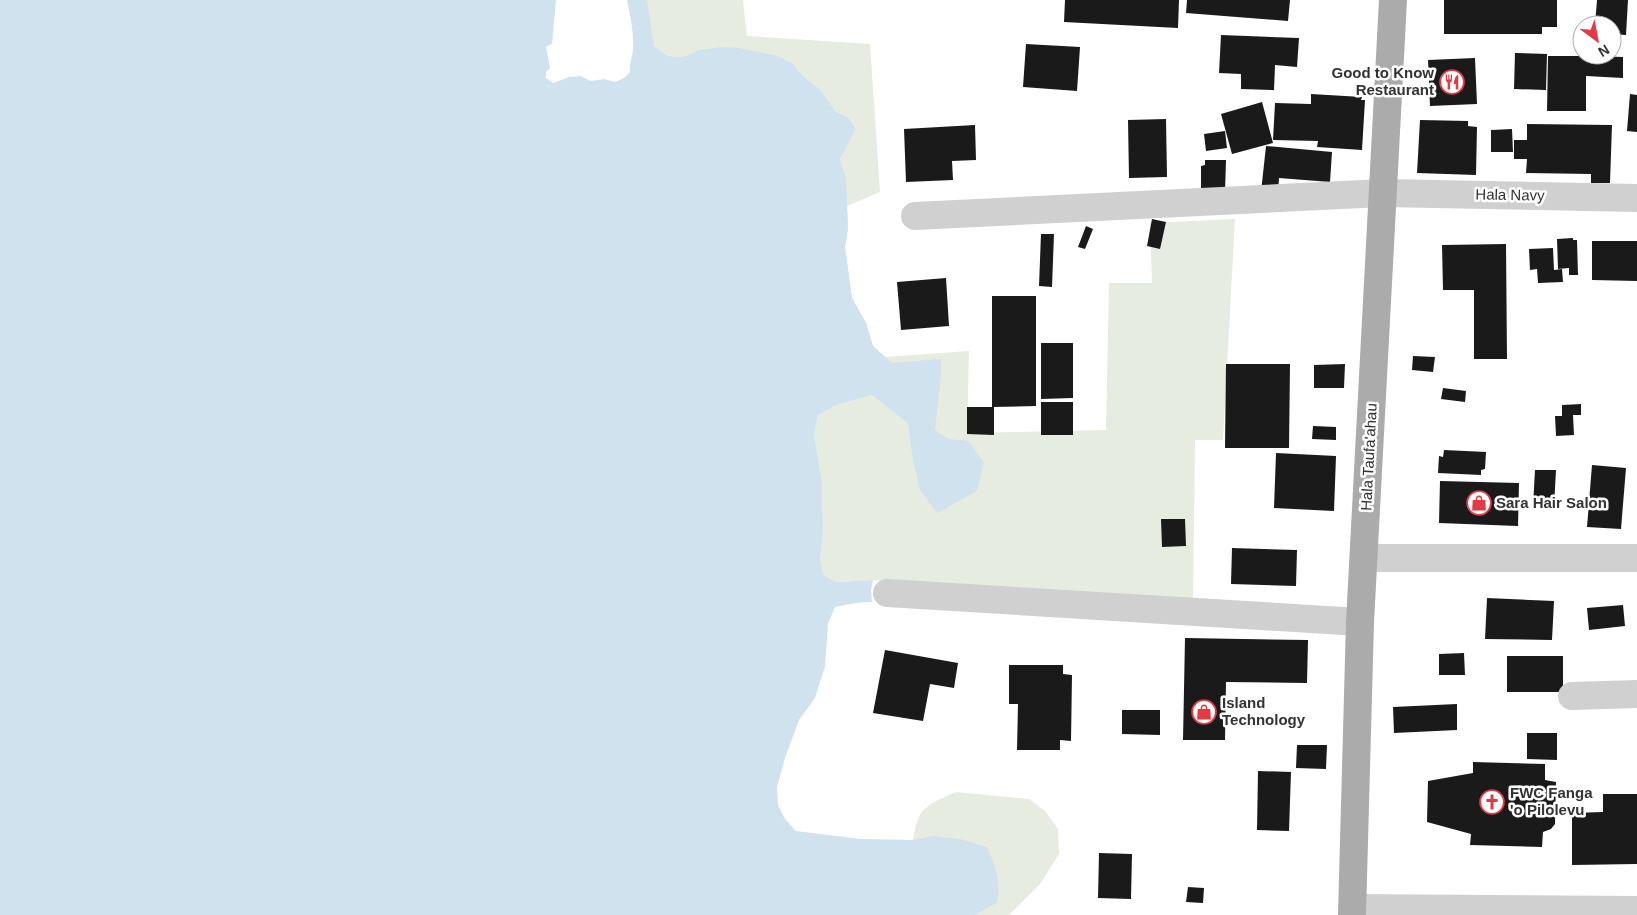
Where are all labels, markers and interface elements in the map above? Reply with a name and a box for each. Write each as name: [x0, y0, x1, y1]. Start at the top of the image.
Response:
north arrow: [1572, 15, 1622, 65]
text: N: [1595, 42, 1612, 60]
place label: Good to Know Restaurant: [1332, 64, 1434, 98]
restaurant icon: Good to Know Restaurant: [1439, 69, 1465, 95]
street label: Hala Navy: [1475, 185, 1545, 204]
street label: Hala Taufa'ahau: [1357, 403, 1380, 511]
shop icon: Sara Hair Salon: [1466, 490, 1492, 516]
place label: Sara Hair Salon: [1496, 494, 1607, 511]
place label: Island Technology: [1222, 694, 1306, 728]
shop icon: Island Technology: [1191, 699, 1217, 725]
place label: FWC Fanga 'o Pilolevu: [1510, 784, 1593, 818]
church icon: FWC Fanga 'o Pilolevu: [1479, 789, 1505, 815]

